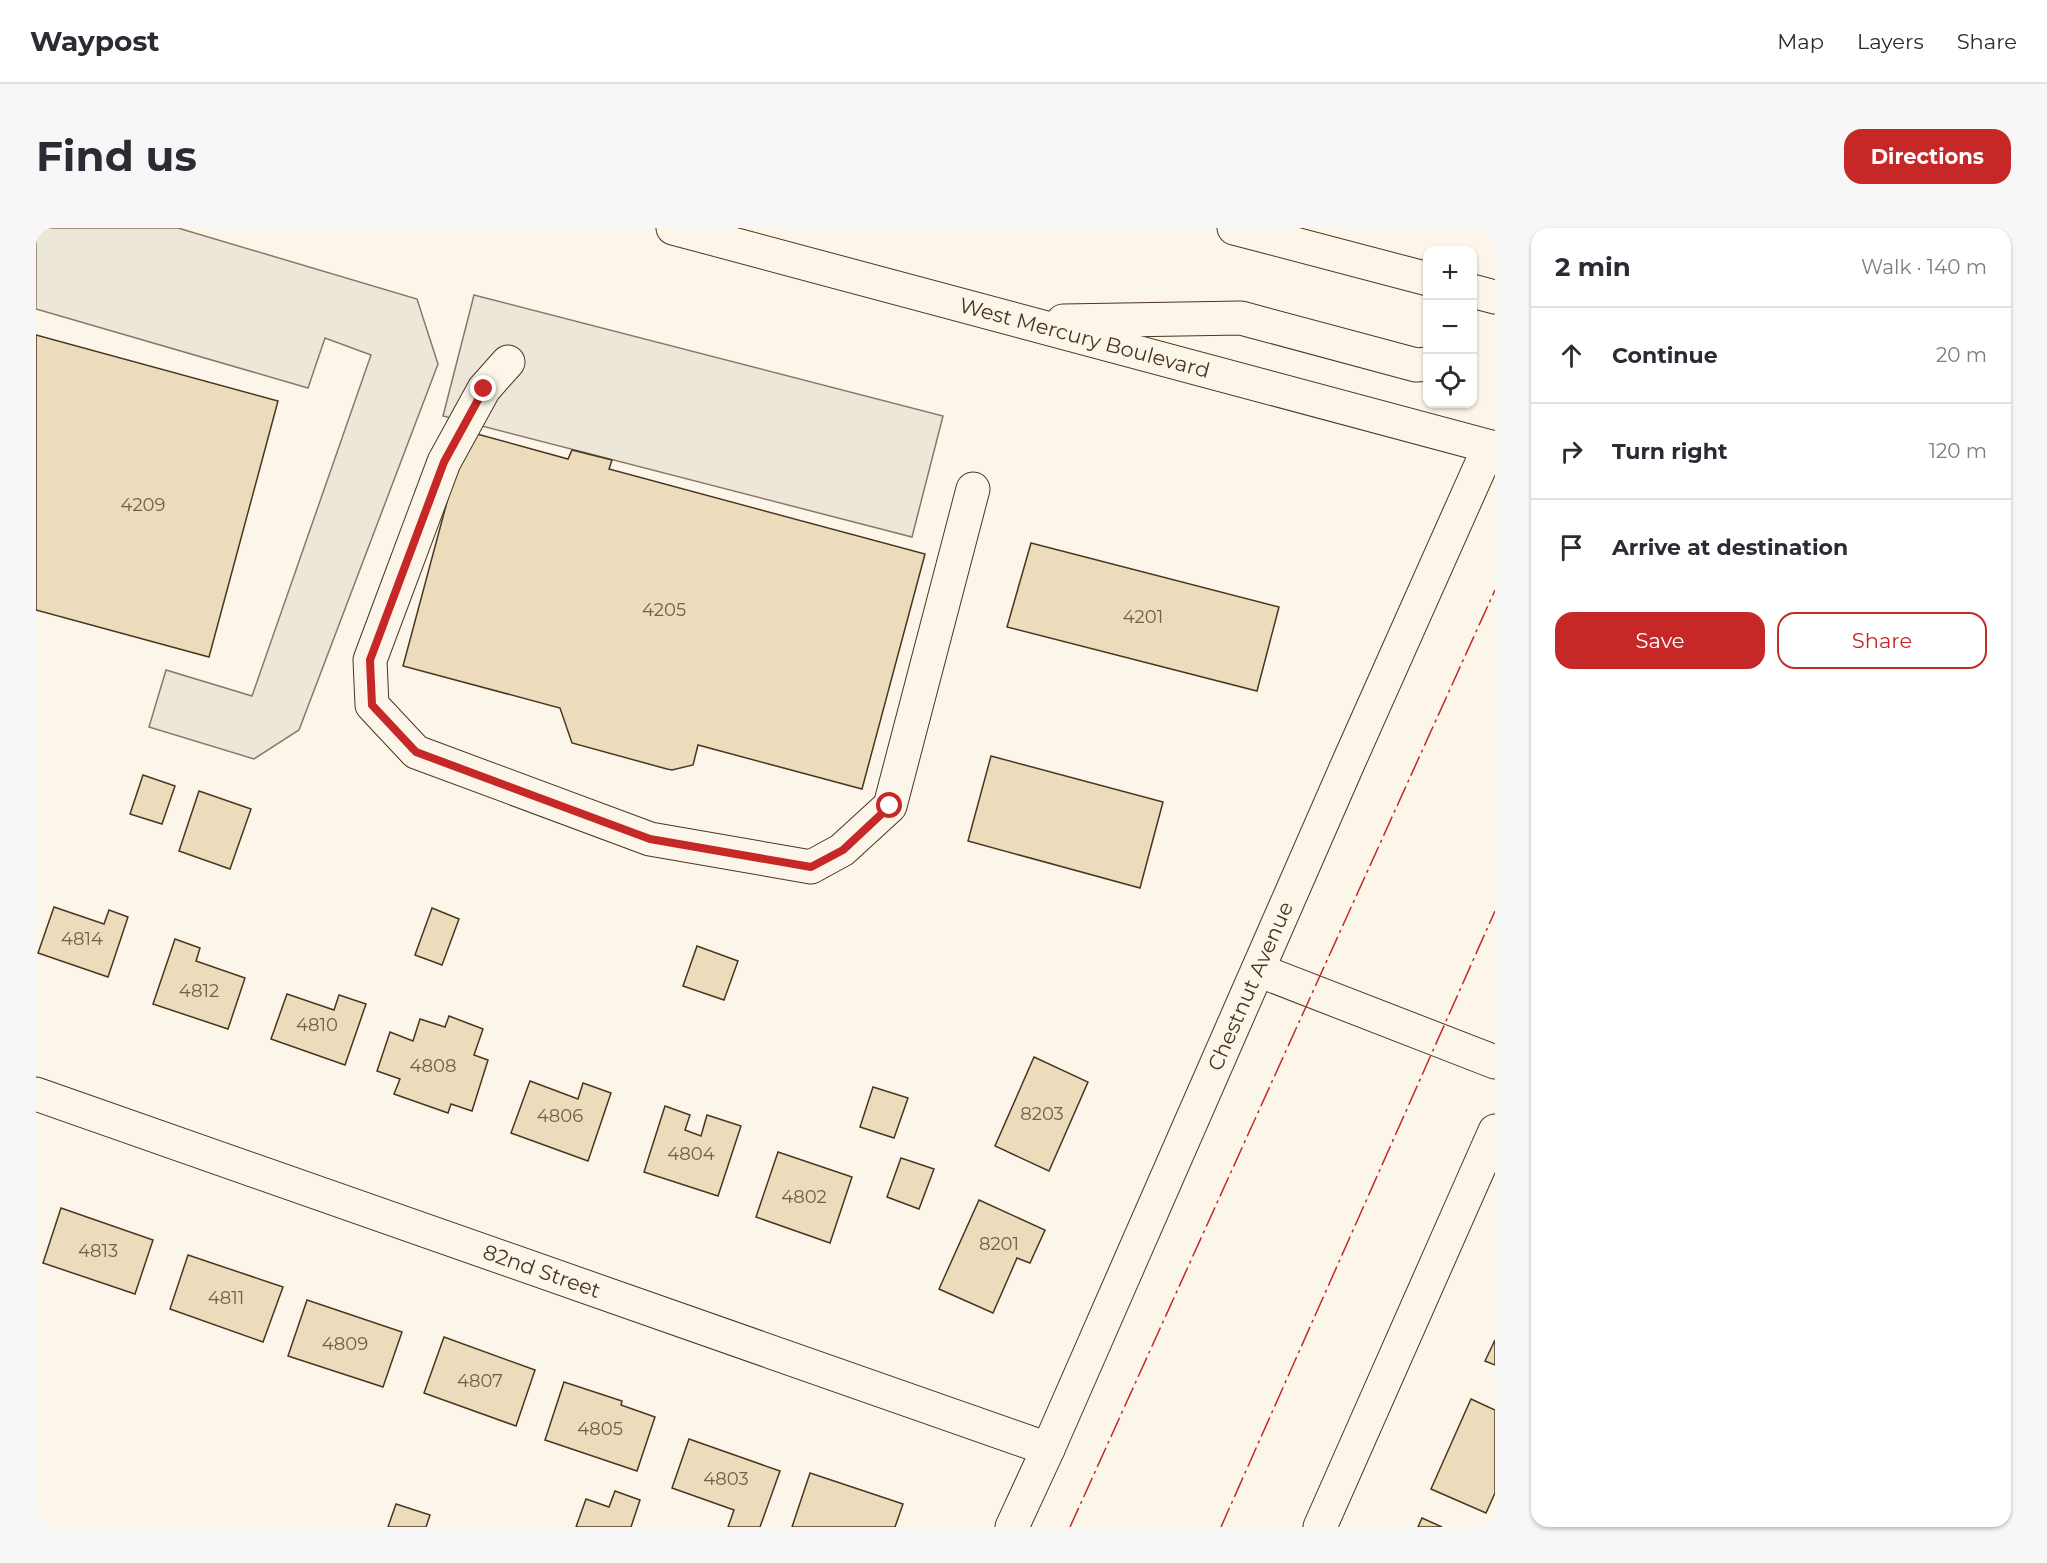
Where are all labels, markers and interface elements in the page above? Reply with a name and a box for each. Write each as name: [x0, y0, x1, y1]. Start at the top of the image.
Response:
text: Waypost: [30, 24, 160, 58]
text: Map: [1777, 29, 1824, 54]
text: Layers: [1857, 29, 1924, 54]
text: Share: [1957, 29, 2017, 54]
button: Directions: [1844, 129, 2011, 184]
text: Find us: [36, 130, 197, 182]
map controls: [1423, 246, 1477, 408]
button: +: [1423, 246, 1477, 300]
text: 2 min: [1555, 251, 1631, 283]
text: Walk · 140 m: [1861, 255, 1987, 279]
street label: West Mercury Boulevard: [957, 292, 1213, 383]
button: −: [1423, 300, 1477, 354]
icon: ahead: [1555, 339, 1588, 372]
text: Continue: [1612, 342, 1718, 369]
text: 20 m: [1936, 343, 1987, 367]
button: locate: [1423, 354, 1477, 408]
route end: [470, 375, 496, 401]
icon: right: [1555, 435, 1588, 468]
text: Turn right: [1612, 438, 1727, 465]
text: 120 m: [1929, 439, 1987, 463]
house number: 4209: [121, 494, 165, 516]
icon: arrive: [1555, 531, 1588, 564]
text: Arrive at destination: [1612, 534, 1848, 561]
house number: 4205: [642, 599, 686, 621]
house number: 4201: [1123, 606, 1163, 628]
button: Save: [1555, 612, 1765, 669]
button: Share: [1777, 612, 1987, 669]
route start: [876, 792, 902, 818]
street label: Chestnut Avenue: [1202, 898, 1298, 1075]
house number: 4814: [61, 928, 103, 950]
house number: 4812: [179, 980, 219, 1002]
house number: 4810: [296, 1014, 338, 1036]
house number: 4808: [410, 1055, 456, 1077]
house number: 8203: [1020, 1103, 1064, 1125]
house number: 4806: [537, 1105, 583, 1127]
house number: 4804: [667, 1143, 715, 1165]
house number: 4802: [781, 1186, 827, 1208]
house number: 8201: [979, 1233, 1019, 1255]
street label: 82nd Street: [480, 1239, 604, 1303]
house number: 4813: [78, 1240, 118, 1262]
house number: 4811: [208, 1287, 244, 1309]
house number: 4809: [322, 1333, 368, 1355]
house number: 4807: [457, 1370, 503, 1392]
house number: 4805: [577, 1418, 623, 1440]
house number: 4803: [703, 1468, 749, 1490]

